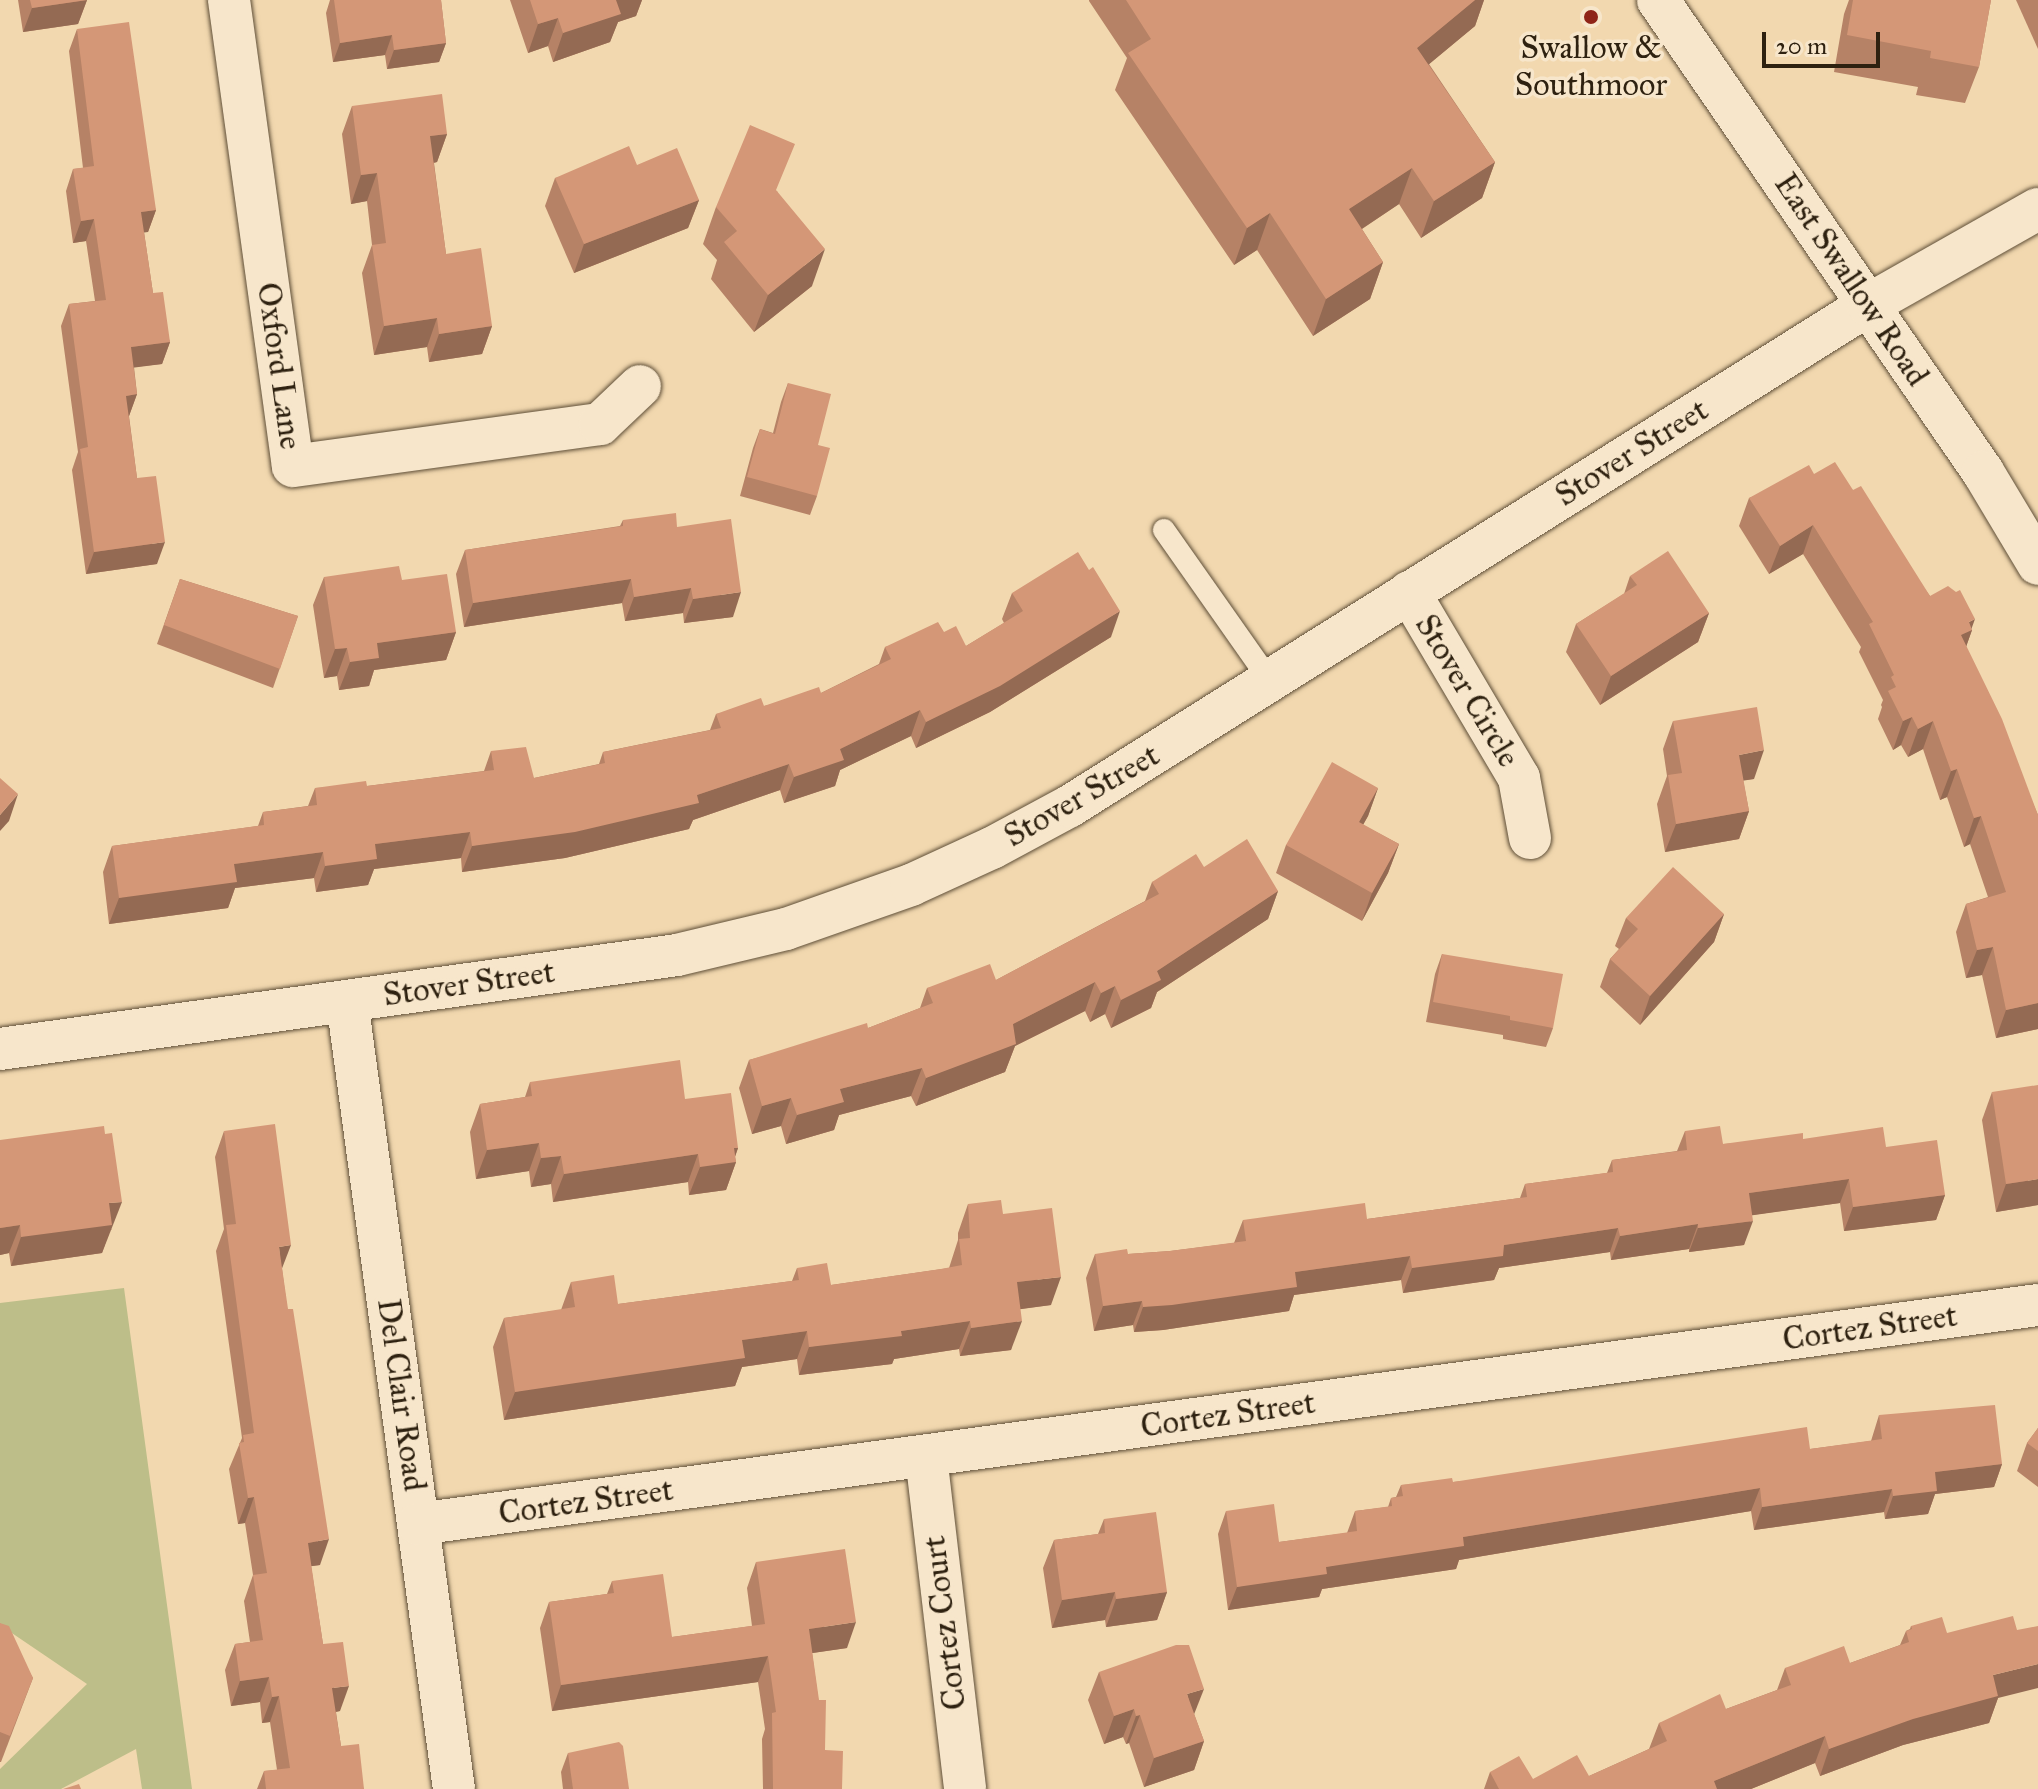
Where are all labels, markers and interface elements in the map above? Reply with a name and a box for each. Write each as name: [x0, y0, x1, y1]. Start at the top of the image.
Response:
marker: Swallow & Southmoor: [1582, 8, 1600, 26]
scale bar: [1766, 16, 1884, 66]
place label: Swallow & Southmoor: [1515, 30, 1667, 105]
text: 20 m: [1776, 31, 1827, 61]
street label: East Swallow Road: [1766, 166, 1936, 394]
street label: Oxford Lane: [248, 280, 310, 452]
street label: Stover Street: [1549, 391, 1715, 515]
street label: Stover Circle: [1407, 608, 1527, 774]
street label: Stover Street: [998, 736, 1166, 856]
street label: Stover Street: [381, 953, 557, 1015]
street label: Del Clair Road: [368, 1296, 434, 1494]
street label: Cortez Street: [1780, 1297, 1960, 1359]
street label: Cortez Street: [1138, 1384, 1318, 1446]
street label: Cortez Street: [496, 1471, 676, 1533]
street label: Cortez Court: [915, 1534, 975, 1712]

